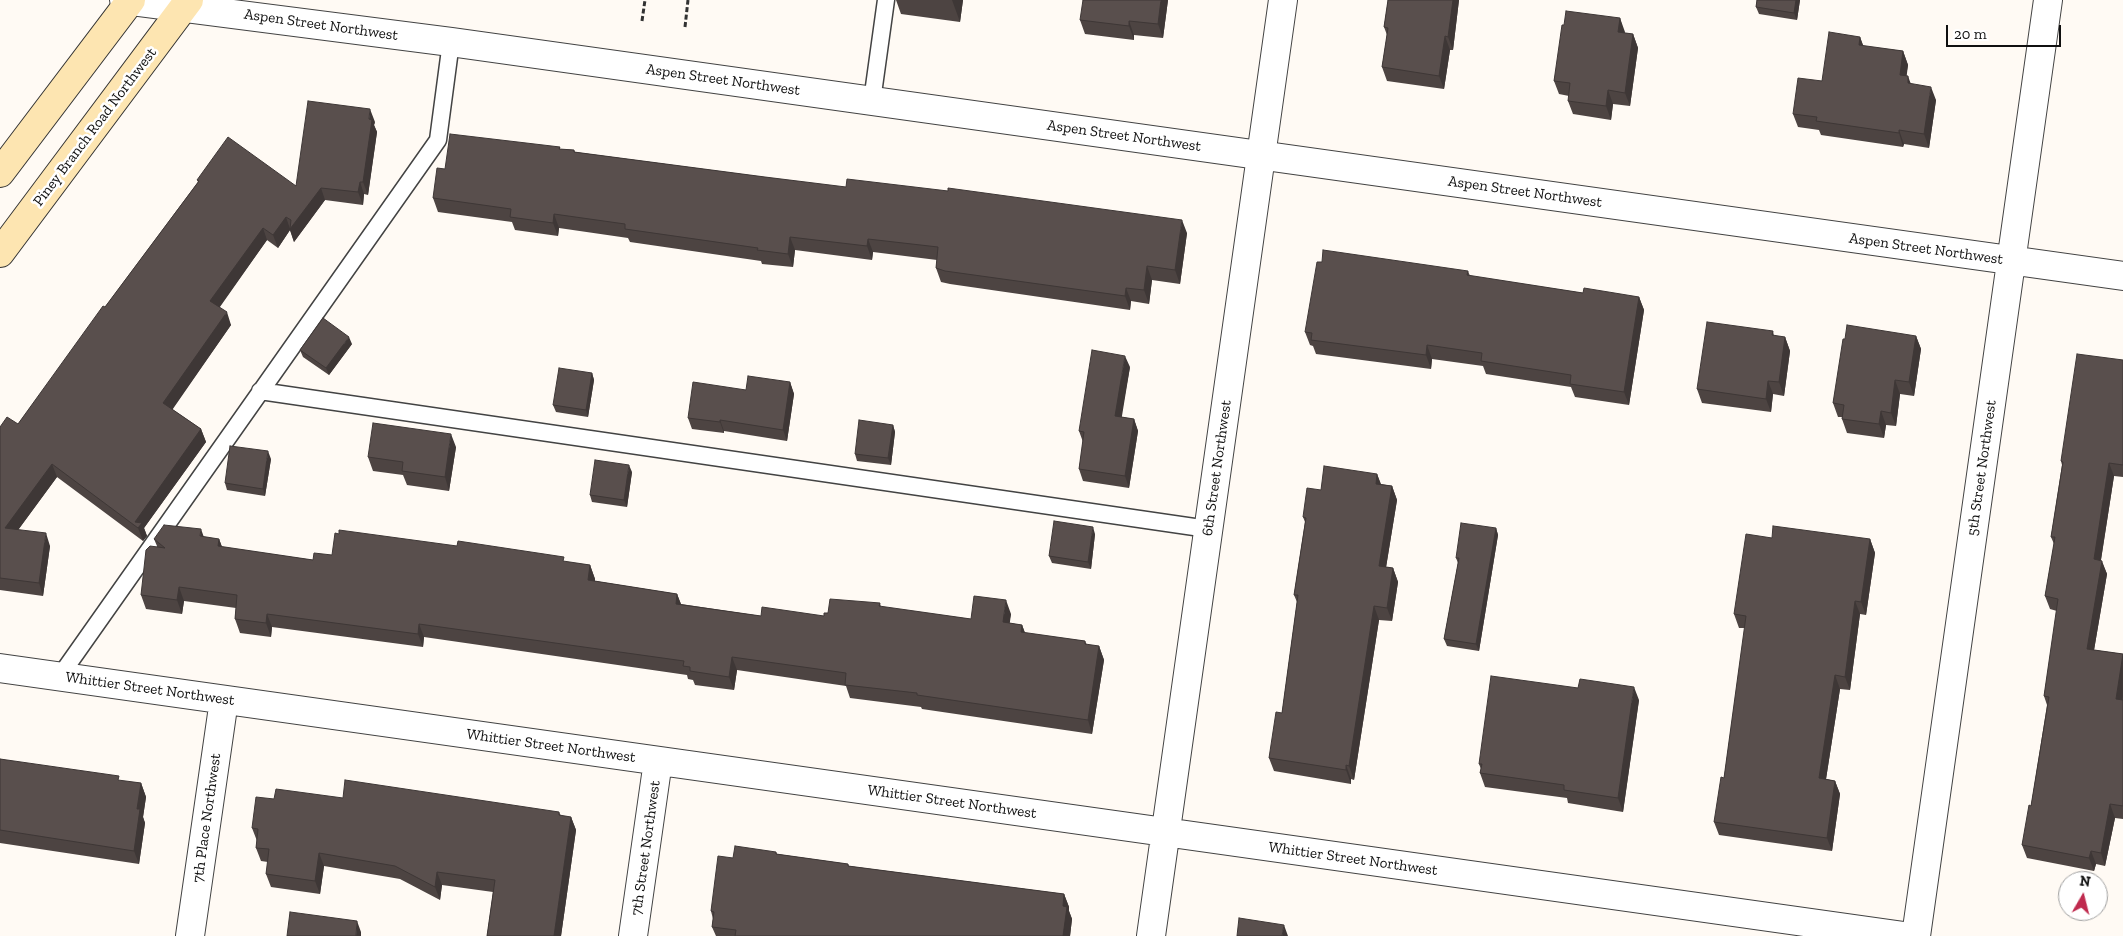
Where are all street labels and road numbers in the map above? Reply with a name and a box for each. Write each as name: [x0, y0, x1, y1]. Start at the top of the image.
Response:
street label: Aspen Street Northwest: [243, 5, 399, 45]
street label: Piney Branch Road Northwest: [30, 44, 160, 210]
street label: Aspen Street Northwest: [645, 60, 801, 100]
street label: Aspen Street Northwest: [1046, 116, 1202, 156]
street label: Aspen Street Northwest: [1447, 172, 1603, 212]
street label: Aspen Street Northwest: [1848, 229, 2004, 269]
street label: 6th Street Northwest: [1199, 399, 1235, 537]
street label: 5th Street Northwest: [1964, 399, 2000, 537]
street label: Whittier Street Northwest: [64, 668, 236, 710]
street label: Whittier Street Northwest: [465, 725, 637, 767]
street label: 7th Place Northwest: [189, 752, 225, 884]
street label: 7th Street Northwest: [628, 779, 664, 917]
street label: Whittier Street Northwest: [866, 781, 1038, 823]
street label: Whittier Street Northwest: [1267, 838, 1439, 880]

